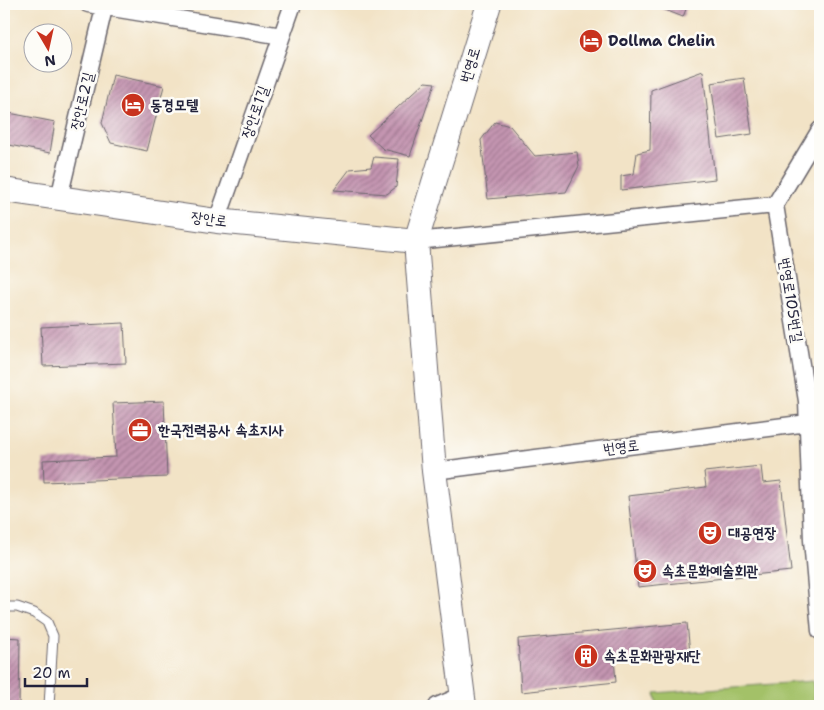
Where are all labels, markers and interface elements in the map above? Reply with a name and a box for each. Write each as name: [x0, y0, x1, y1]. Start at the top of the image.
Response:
north arrow: [22, 22, 72, 72]
hotel icon: Dollma Chelin: [578, 28, 604, 54]
place label: Dollma Chelin: [608, 31, 715, 51]
street label: 번영로: [455, 45, 485, 85]
text: N: [43, 51, 57, 71]
street label: 장안로2길: [66, 70, 98, 132]
street label: 장안로1길: [237, 83, 273, 141]
hotel icon: 동경모텔: [120, 92, 146, 118]
place label: 동경모텔: [150, 95, 198, 115]
street label: 장안로: [190, 207, 228, 231]
street label: 번영로105번길: [774, 256, 808, 344]
office icon: 한국전력공사 속초지사: [127, 417, 153, 443]
place label: 한국전력공사 속초지사: [157, 420, 284, 440]
street label: 번영로: [602, 435, 640, 459]
theatre icon: 대공연장: [697, 520, 723, 546]
place label: 대공연장: [728, 523, 776, 543]
theatre icon: 속초문화예술회관: [632, 558, 658, 584]
place label: 속초문화예술회관: [662, 561, 759, 581]
building icon: 속초문화관광재단: [573, 643, 599, 669]
place label: 속초문화관광재단: [604, 646, 701, 666]
scale bar: [25, 655, 88, 687]
text: 20 m: [32, 663, 71, 683]

